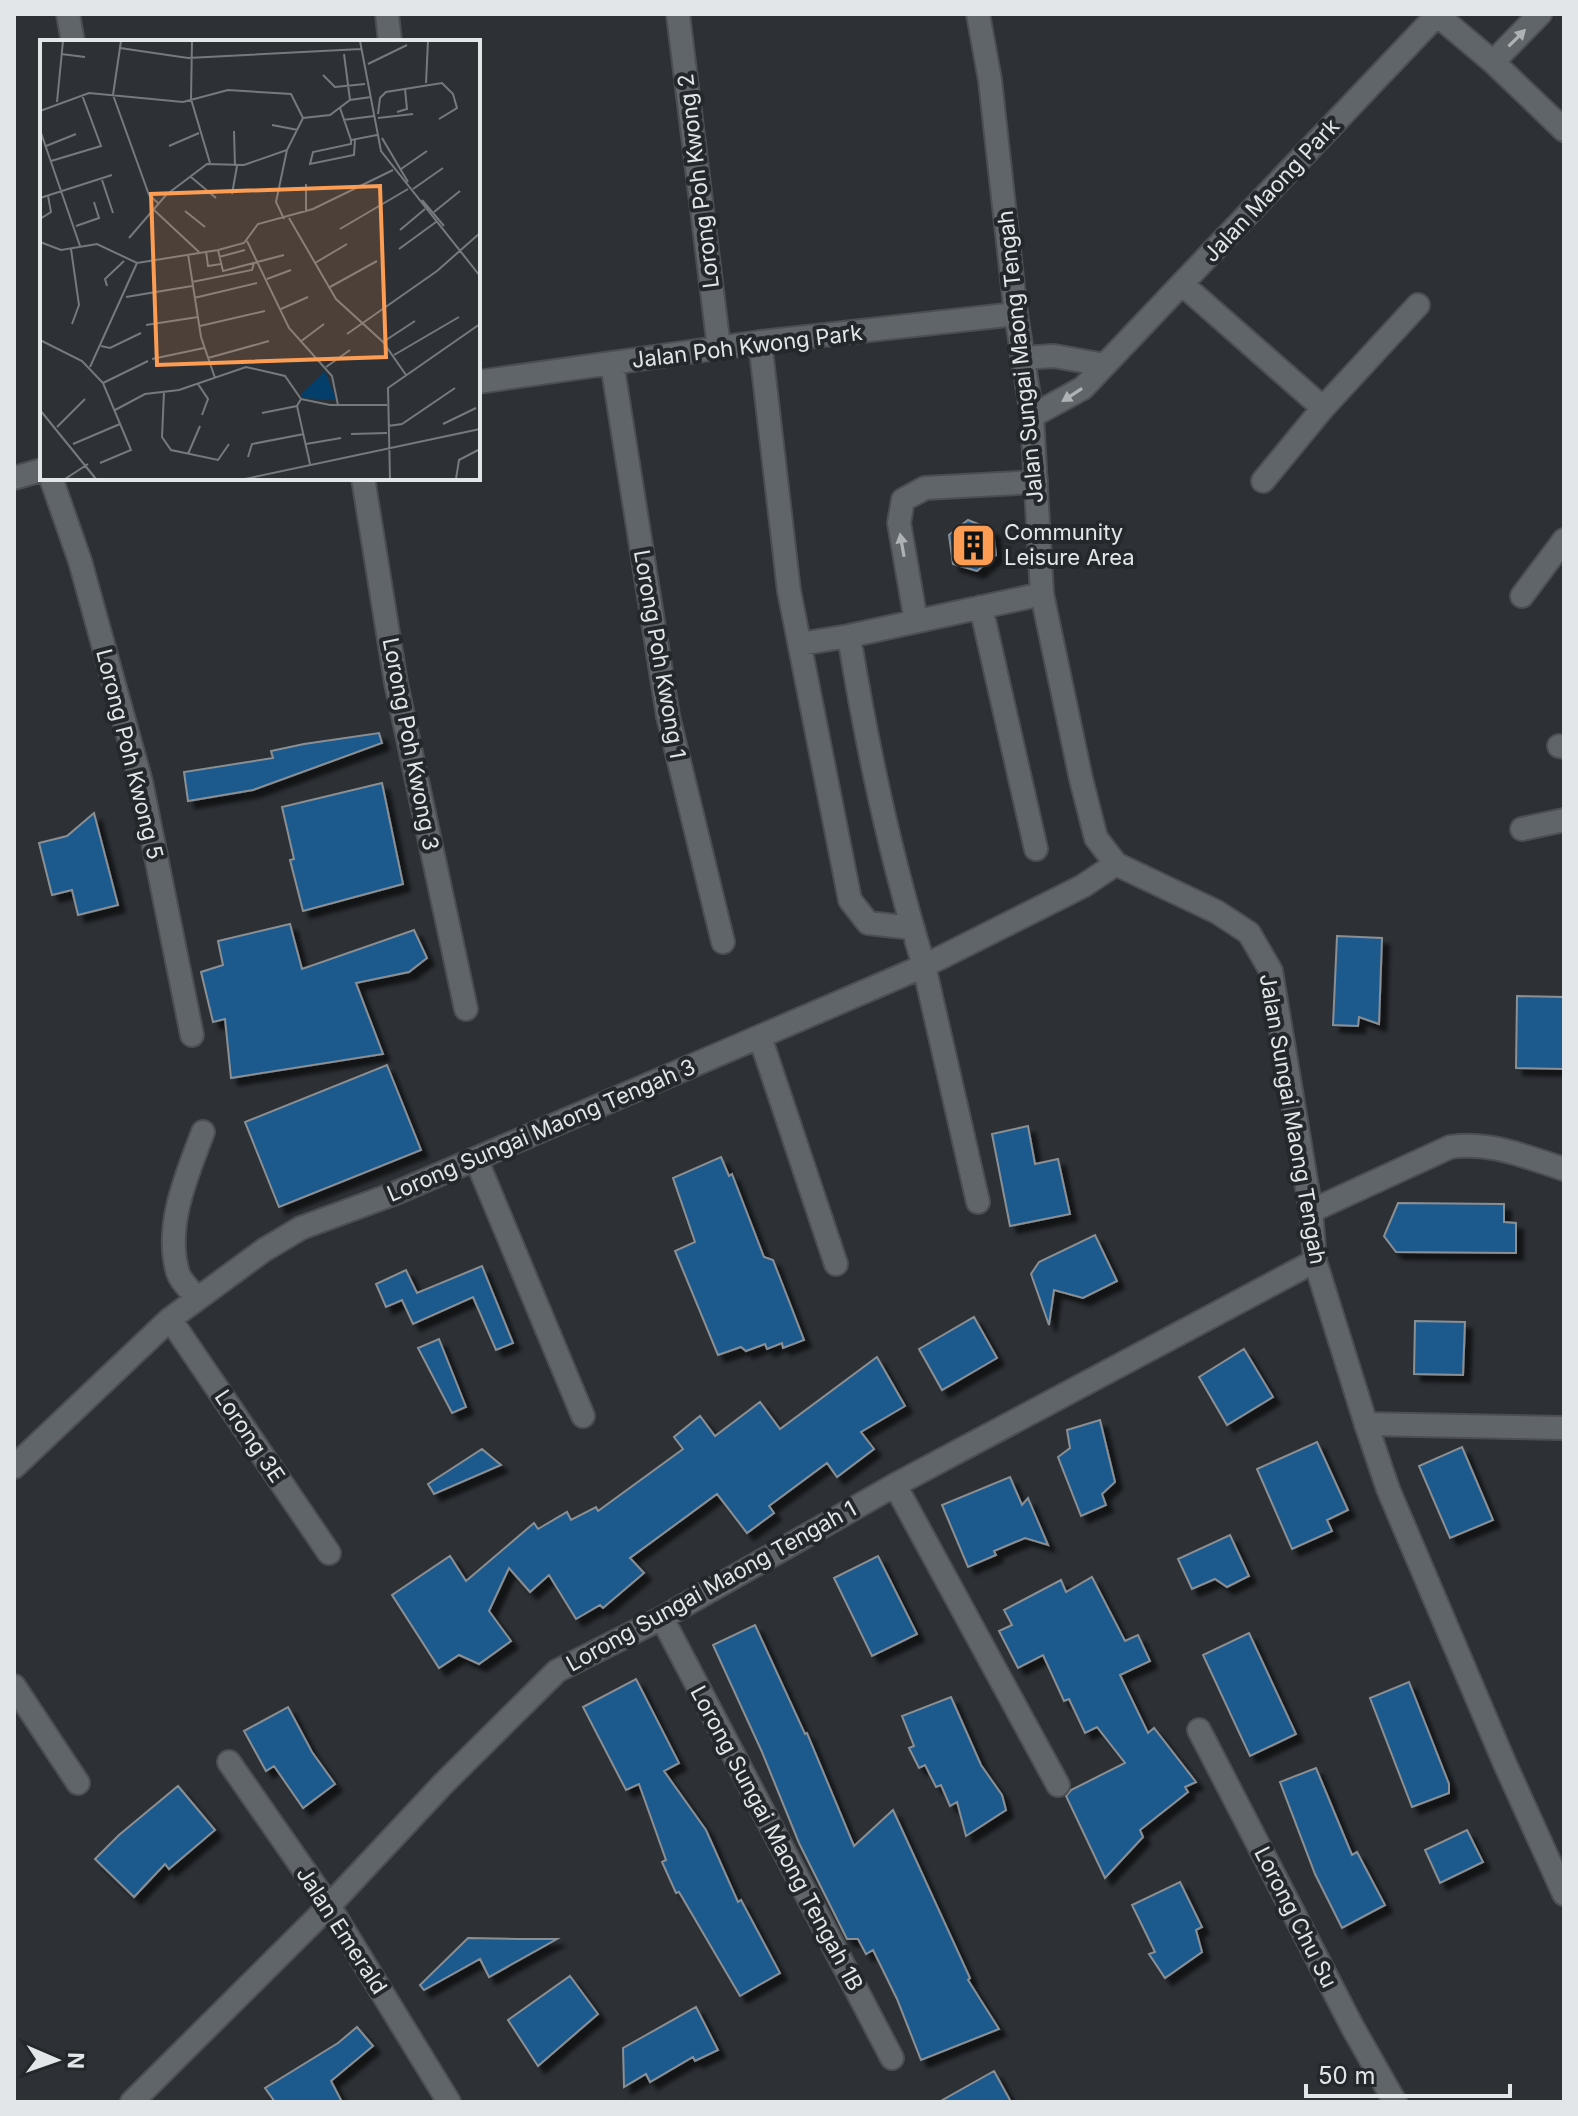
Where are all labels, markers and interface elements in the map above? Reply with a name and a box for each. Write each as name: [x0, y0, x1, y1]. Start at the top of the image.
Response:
one-way arrow: [1507, 29, 1526, 48]
inset map: [40, 40, 480, 480]
street label: Lorong Poh Kwong 2: [672, 72, 724, 290]
street label: Jalan Maong Park: [1198, 113, 1344, 267]
street label: Jalan Sungai Maong Tengah: [992, 209, 1048, 505]
street label: Jalan Poh Kwong Park: [630, 319, 864, 373]
one-way arrow: [1061, 388, 1083, 402]
place label: Community Leisure Area: [1004, 519, 1135, 570]
building icon: Community Leisure Area: [949, 521, 997, 569]
one-way arrow: [896, 532, 908, 557]
street label: Lorong Poh Kwong 1: [629, 548, 691, 760]
street label: Lorong Poh Kwong 3: [378, 635, 444, 853]
street label: Lorong Poh Kwong 5: [91, 646, 169, 862]
street label: Jalan Sungai Maong Tengah: [1255, 972, 1331, 1266]
street label: Lorong Sungai Maong Tengah 3: [383, 1053, 699, 1207]
street label: Lorong 3E: [210, 1385, 290, 1487]
street label: Lorong Sungai Maong Tengah 1: [562, 1495, 860, 1677]
street label: Lorong Sungai Maong Tengah 1B: [685, 1681, 869, 1995]
street label: Lorong Chu Su: [1249, 1842, 1343, 1992]
street label: Jalan Emerald: [291, 1861, 393, 1999]
north arrow: [16, 2020, 96, 2100]
scale bar: [1306, 2048, 1510, 2098]
text: N: [63, 2052, 89, 2070]
text: 50 m: [1318, 2061, 1376, 2090]

